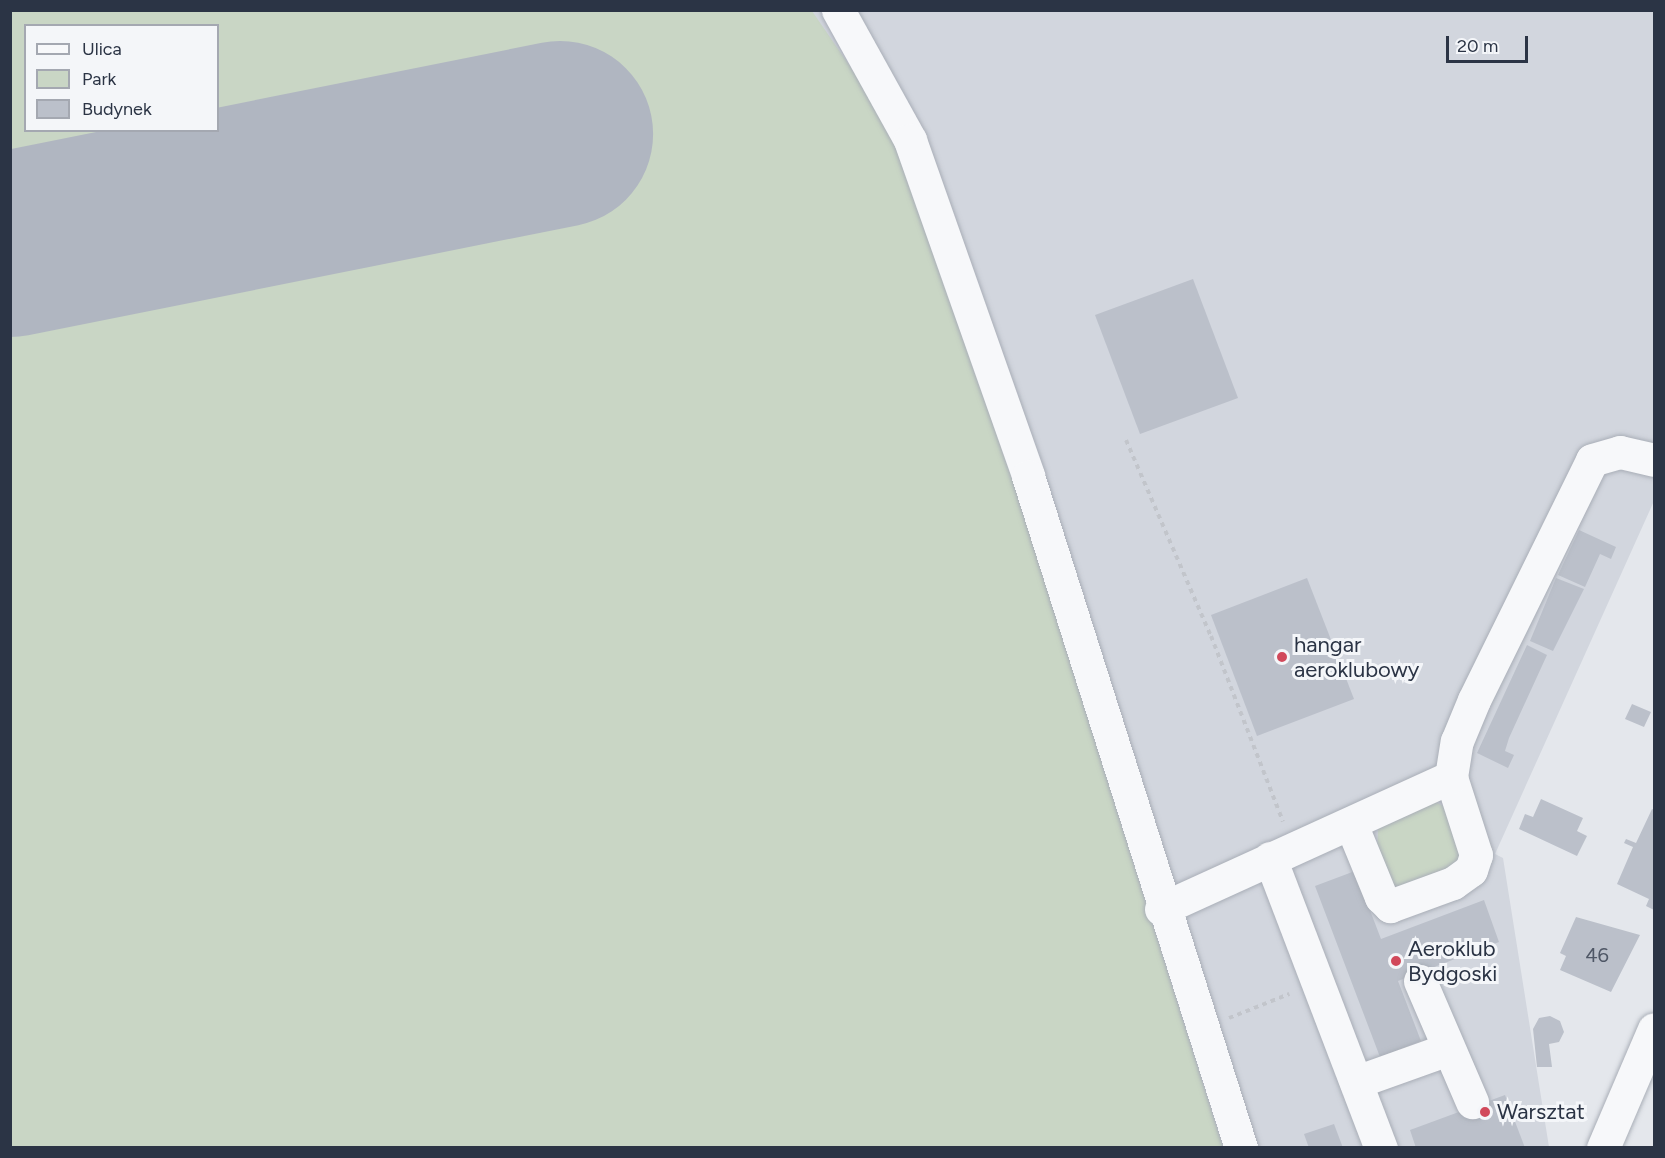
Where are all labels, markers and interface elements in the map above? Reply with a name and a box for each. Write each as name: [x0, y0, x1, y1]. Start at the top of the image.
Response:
legend: [24, 24, 219, 132]
scale bar: [1449, 24, 1532, 62]
text: 20 m: [1457, 35, 1498, 57]
text: Ulica: [82, 38, 122, 60]
text: Park: [82, 68, 116, 90]
text: Budynek: [82, 98, 152, 120]
place label: hangar aeroklubowy: [1294, 631, 1419, 682]
marker: hangar aeroklubowy: [1275, 650, 1289, 664]
place label: Aeroklub Bydgoski: [1408, 935, 1497, 986]
house number: 46: [1585, 943, 1609, 967]
marker: Aeroklub Bydgoski: [1389, 954, 1403, 968]
place label: Warsztat: [1497, 1099, 1585, 1125]
marker: Warsztat: [1478, 1105, 1492, 1119]

